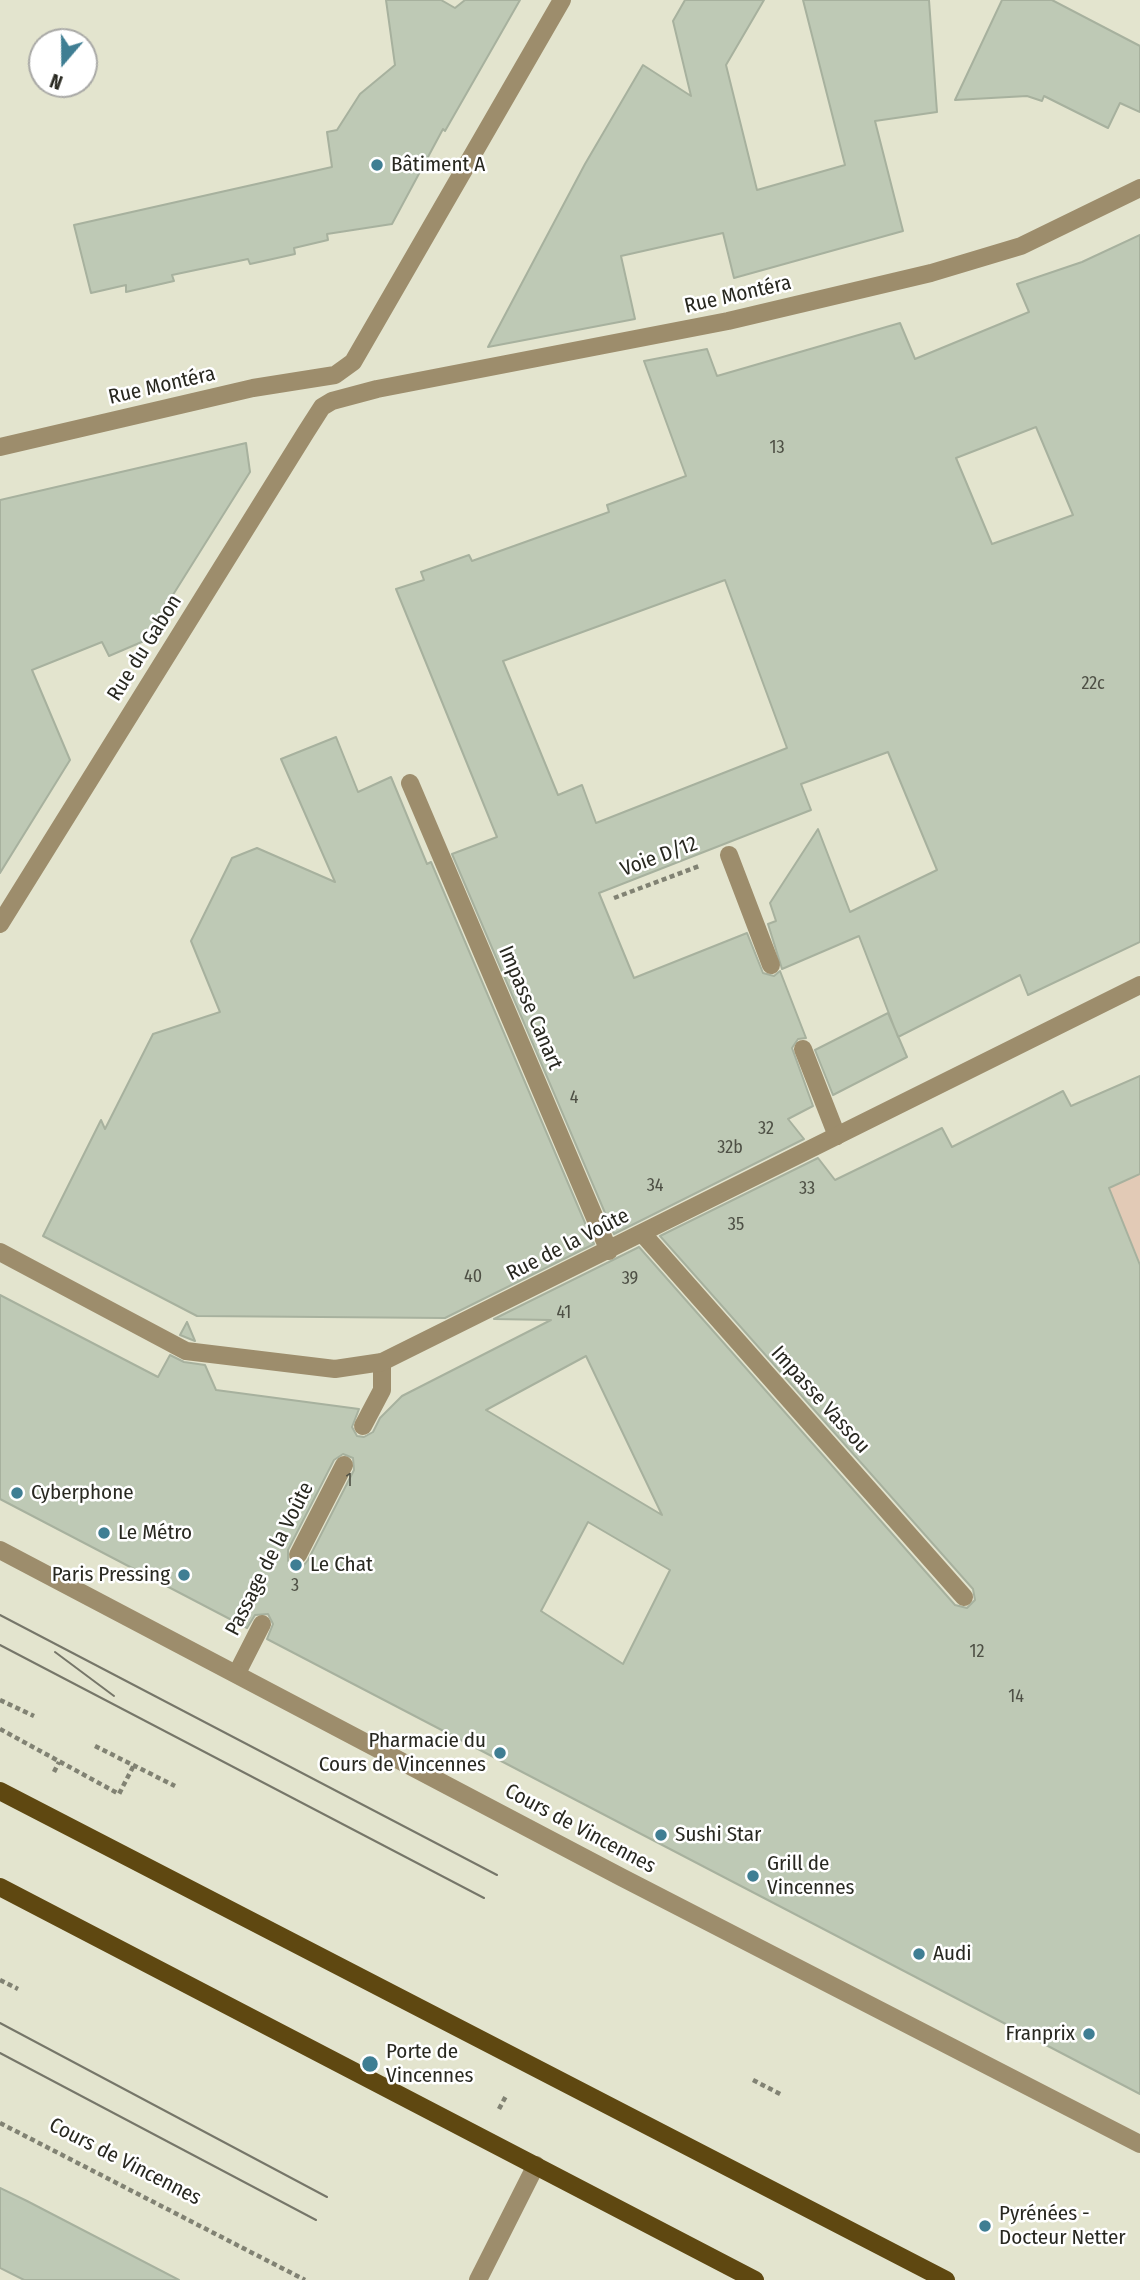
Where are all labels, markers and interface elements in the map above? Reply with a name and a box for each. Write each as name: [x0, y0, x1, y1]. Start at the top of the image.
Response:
north arrow: [28, 28, 98, 98]
text: N: [47, 69, 66, 94]
place label: Bâtiment A: [391, 152, 485, 178]
marker: Bâtiment A: [369, 157, 385, 173]
street label: Rue Montéra: [682, 270, 794, 320]
street label: Rue Montéra: [106, 361, 218, 411]
house number: 13: [769, 437, 785, 459]
street label: Rue du Gabon: [102, 590, 188, 706]
house number: 22c: [1081, 673, 1105, 695]
street label: Voie D/12: [617, 831, 701, 883]
street label: Impasse Canart: [493, 942, 567, 1074]
house number: 4: [570, 1087, 578, 1109]
house number: 32: [758, 1118, 774, 1140]
house number: 32b: [717, 1137, 743, 1159]
house number: 34: [647, 1175, 663, 1197]
house number: 33: [799, 1178, 815, 1200]
street label: Rue de la Voûte: [503, 1203, 633, 1287]
house number: 35: [728, 1214, 744, 1236]
house number: 40: [464, 1266, 482, 1288]
house number: 39: [622, 1268, 638, 1290]
house number: 41: [557, 1302, 571, 1324]
street label: Impasse Vassou: [765, 1341, 875, 1459]
house number: 1: [345, 1470, 353, 1492]
street label: Passage de la Voûte: [220, 1478, 320, 1640]
place label: Cyberphone: [31, 1480, 134, 1506]
marker: Cyberphone: [9, 1485, 25, 1501]
place label: Le Métro: [118, 1520, 192, 1546]
marker: Le Métro: [96, 1525, 112, 1541]
place label: Le Chat: [310, 1552, 373, 1578]
marker: Le Chat: [288, 1557, 304, 1573]
place label: Paris Pressing: [52, 1562, 170, 1588]
marker: Paris Pressing: [176, 1567, 192, 1583]
house number: 3: [291, 1575, 299, 1597]
house number: 12: [970, 1641, 984, 1663]
house number: 14: [1008, 1686, 1024, 1708]
place label: Pharmacie du Cours de Vincennes: [319, 1728, 486, 1778]
marker: Pharmacie du Cours de Vincennes: [492, 1745, 508, 1761]
street label: Cours de Vincennes: [500, 1779, 660, 1879]
place label: Sushi Star: [675, 1822, 761, 1848]
marker: Sushi Star: [653, 1827, 669, 1843]
place label: Grill de Vincennes: [767, 1851, 854, 1901]
marker: Grill de Vincennes: [745, 1868, 761, 1884]
place label: Audi: [933, 1941, 972, 1967]
marker: Audi: [911, 1946, 927, 1962]
place label: Franprix: [1006, 2021, 1075, 2047]
marker: Franprix: [1081, 2026, 1097, 2042]
place label: Porte de Vincennes: [386, 2039, 473, 2089]
marker: Porte de Vincennes: [360, 2054, 380, 2074]
street label: Cours de Vincennes: [45, 2113, 205, 2211]
place label: Pyrénées - Docteur Netter: [999, 2201, 1126, 2251]
marker: Pyrénées - Docteur Netter: [977, 2218, 993, 2234]

